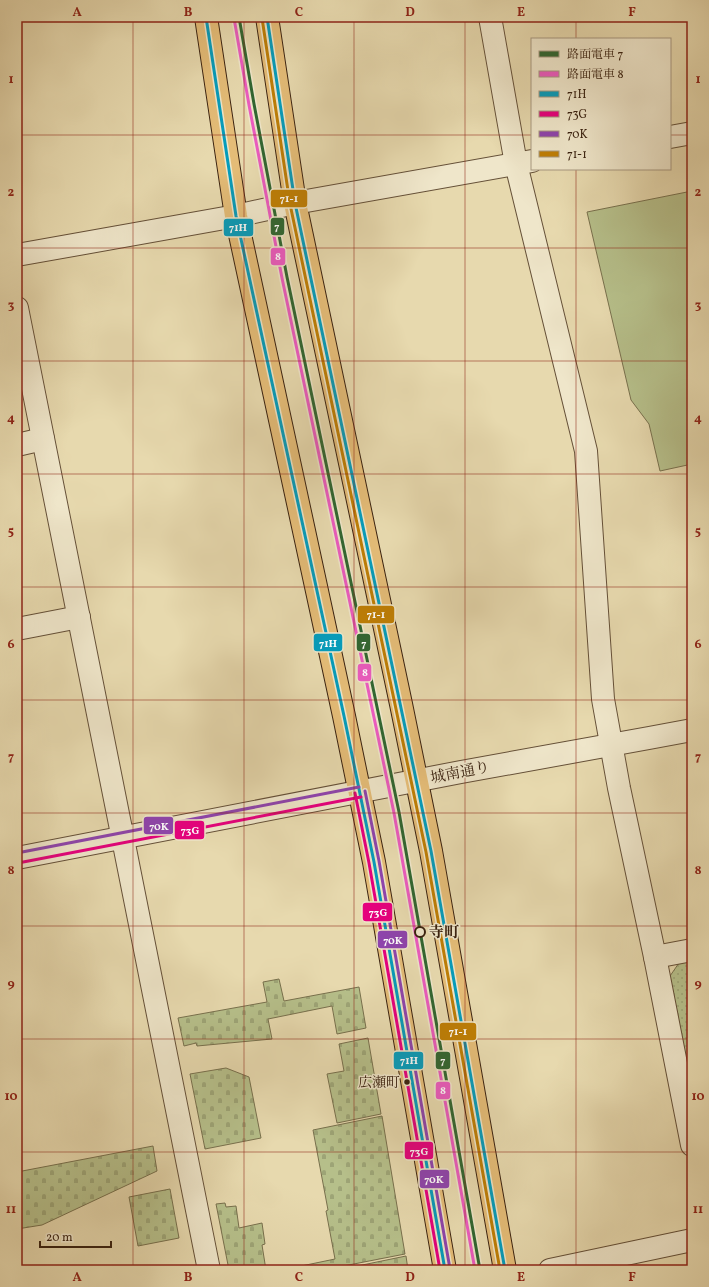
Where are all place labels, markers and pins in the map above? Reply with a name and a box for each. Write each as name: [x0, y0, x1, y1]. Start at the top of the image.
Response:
place label: 寺町: [429, 923, 459, 944]
marker: 寺町: [414, 926, 426, 938]
place label: 広瀬町: [358, 1074, 400, 1093]
marker: 広瀬町: [402, 1077, 412, 1087]

